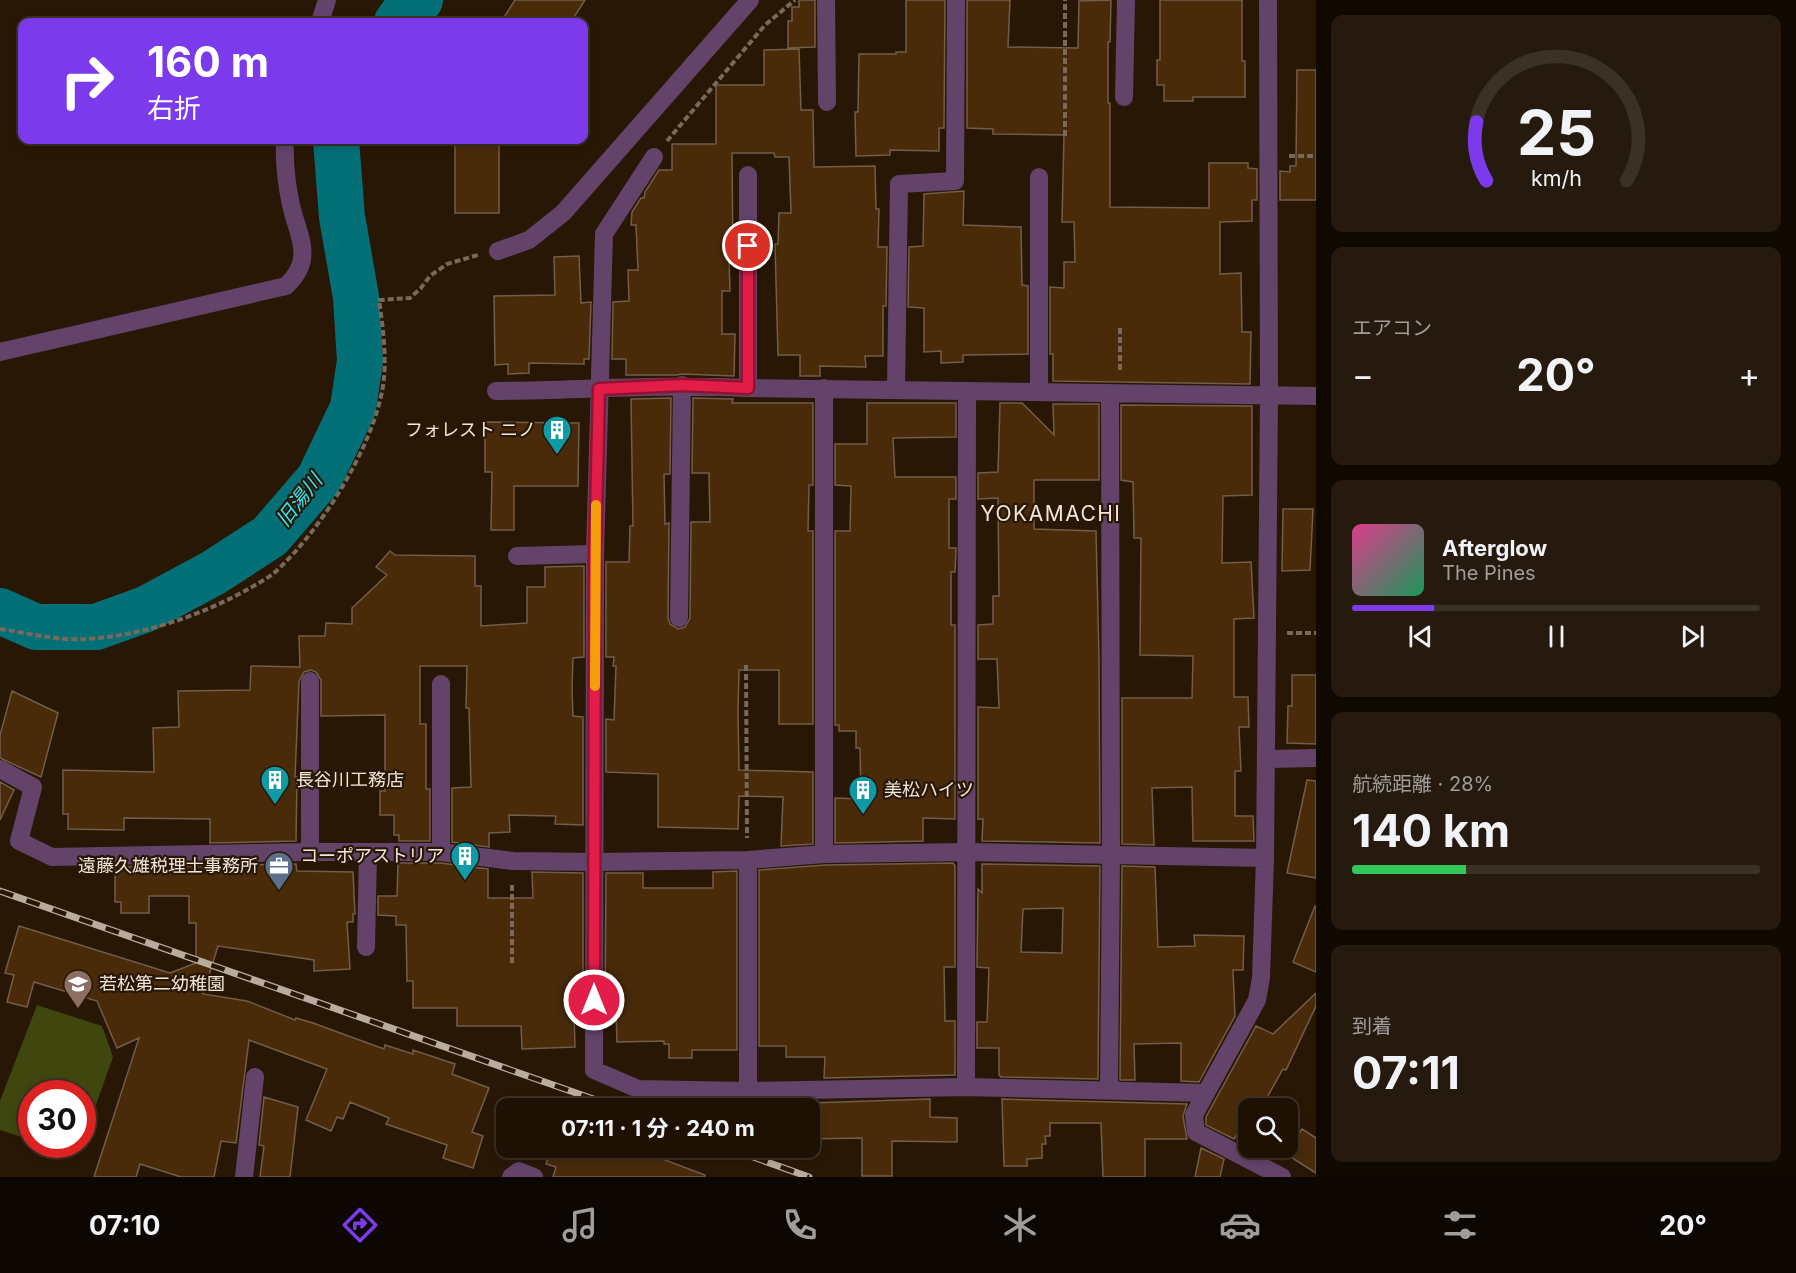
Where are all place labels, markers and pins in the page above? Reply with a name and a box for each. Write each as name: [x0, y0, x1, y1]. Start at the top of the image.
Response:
pin: [722, 220, 773, 271]
building icon: フォレスト ニノ: [541, 414, 573, 456]
place label: フォレスト ニノ: [405, 419, 536, 440]
building icon: 長谷川工務店: [259, 764, 291, 806]
place label: 長谷川工務店: [296, 769, 404, 790]
building icon: 美松ハイツ: [847, 774, 879, 816]
place label: 美松ハイツ: [884, 779, 974, 800]
building icon: コーポアストリア: [449, 840, 481, 882]
place label: コーポアストリア: [300, 845, 444, 866]
office icon: 遠藤久雄税理士事務所: [263, 850, 295, 892]
place label: 遠藤久雄税理士事務所: [78, 855, 258, 876]
school or university icon: 若松第二幼稚園: [62, 968, 94, 1010]
place label: 若松第二幼稚園: [99, 973, 225, 994]

